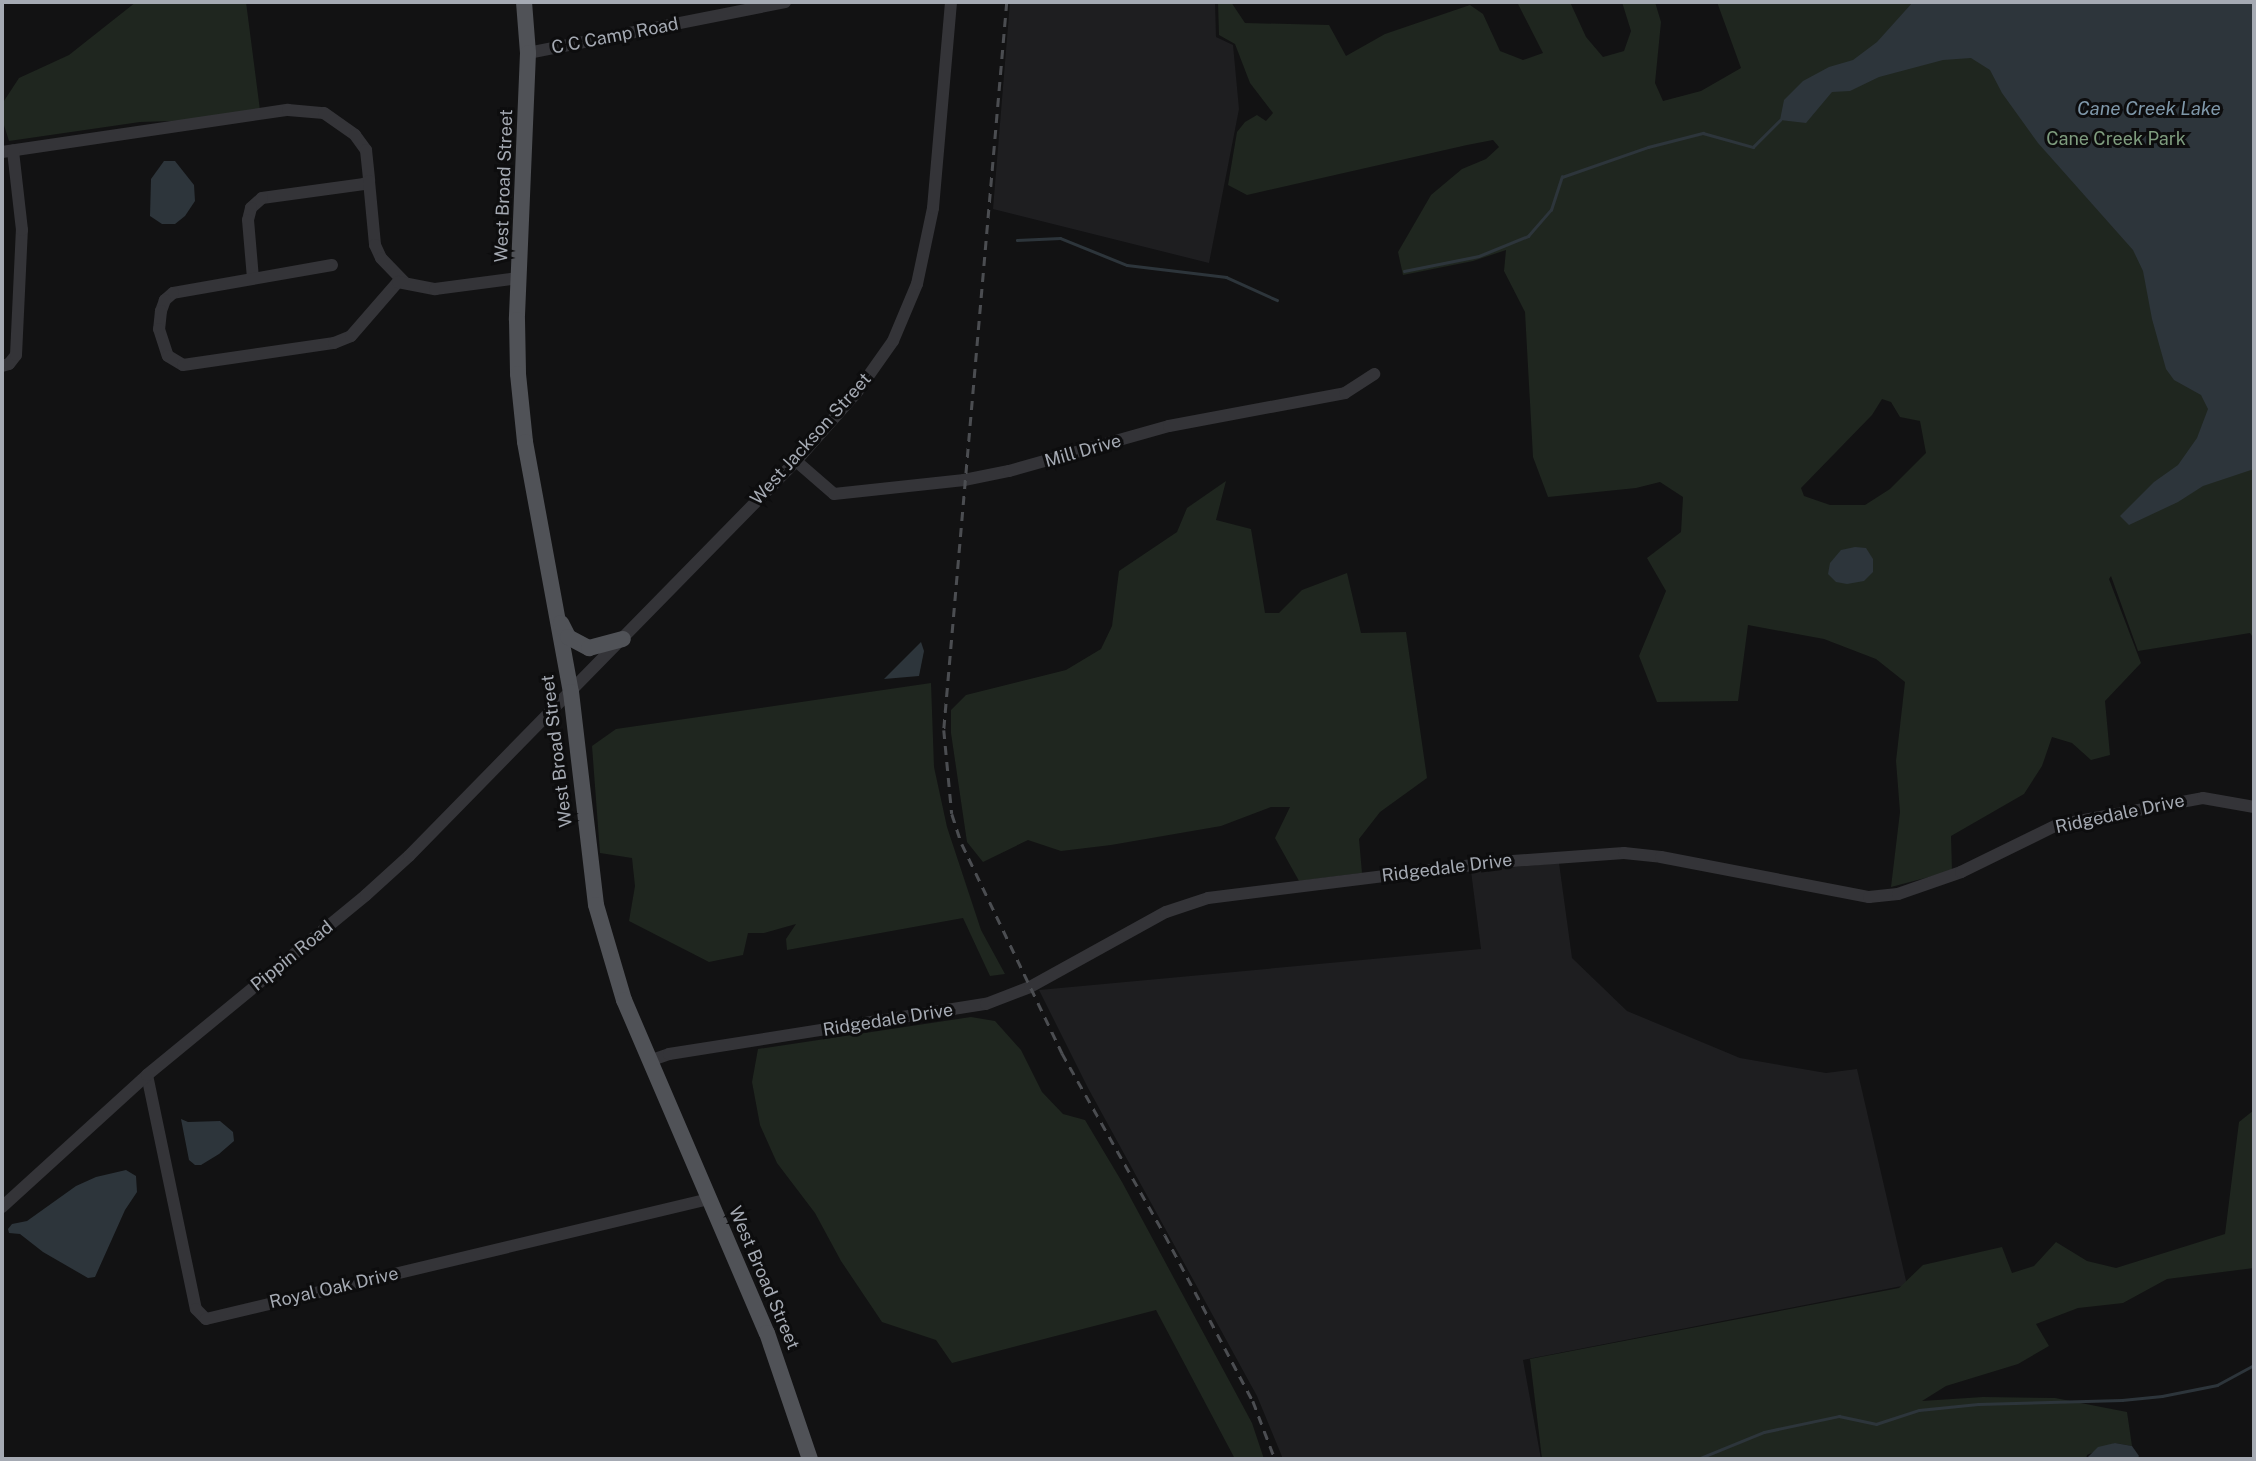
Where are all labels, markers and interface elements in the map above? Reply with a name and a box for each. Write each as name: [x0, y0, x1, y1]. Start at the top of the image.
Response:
street label: C C Camp Road: [550, 13, 680, 59]
water label: Cane Creek Lake: [2077, 98, 2221, 120]
street label: West Broad Street: [491, 109, 517, 263]
park label: Cane Creek Park: [2046, 128, 2186, 150]
street label: West Jackson Street: [746, 369, 876, 509]
street label: Mill Drive: [1042, 430, 1124, 472]
street label: West Broad Street: [537, 674, 577, 828]
street label: Ridgedale Drive: [2053, 790, 2187, 838]
street label: Ridgedale Drive: [1380, 849, 1514, 887]
street label: Pippin Road: [247, 916, 337, 996]
street label: Ridgedale Drive: [821, 999, 955, 1041]
street label: West Broad Street: [724, 1203, 804, 1353]
street label: Royal Oak Drive: [267, 1263, 401, 1313]

